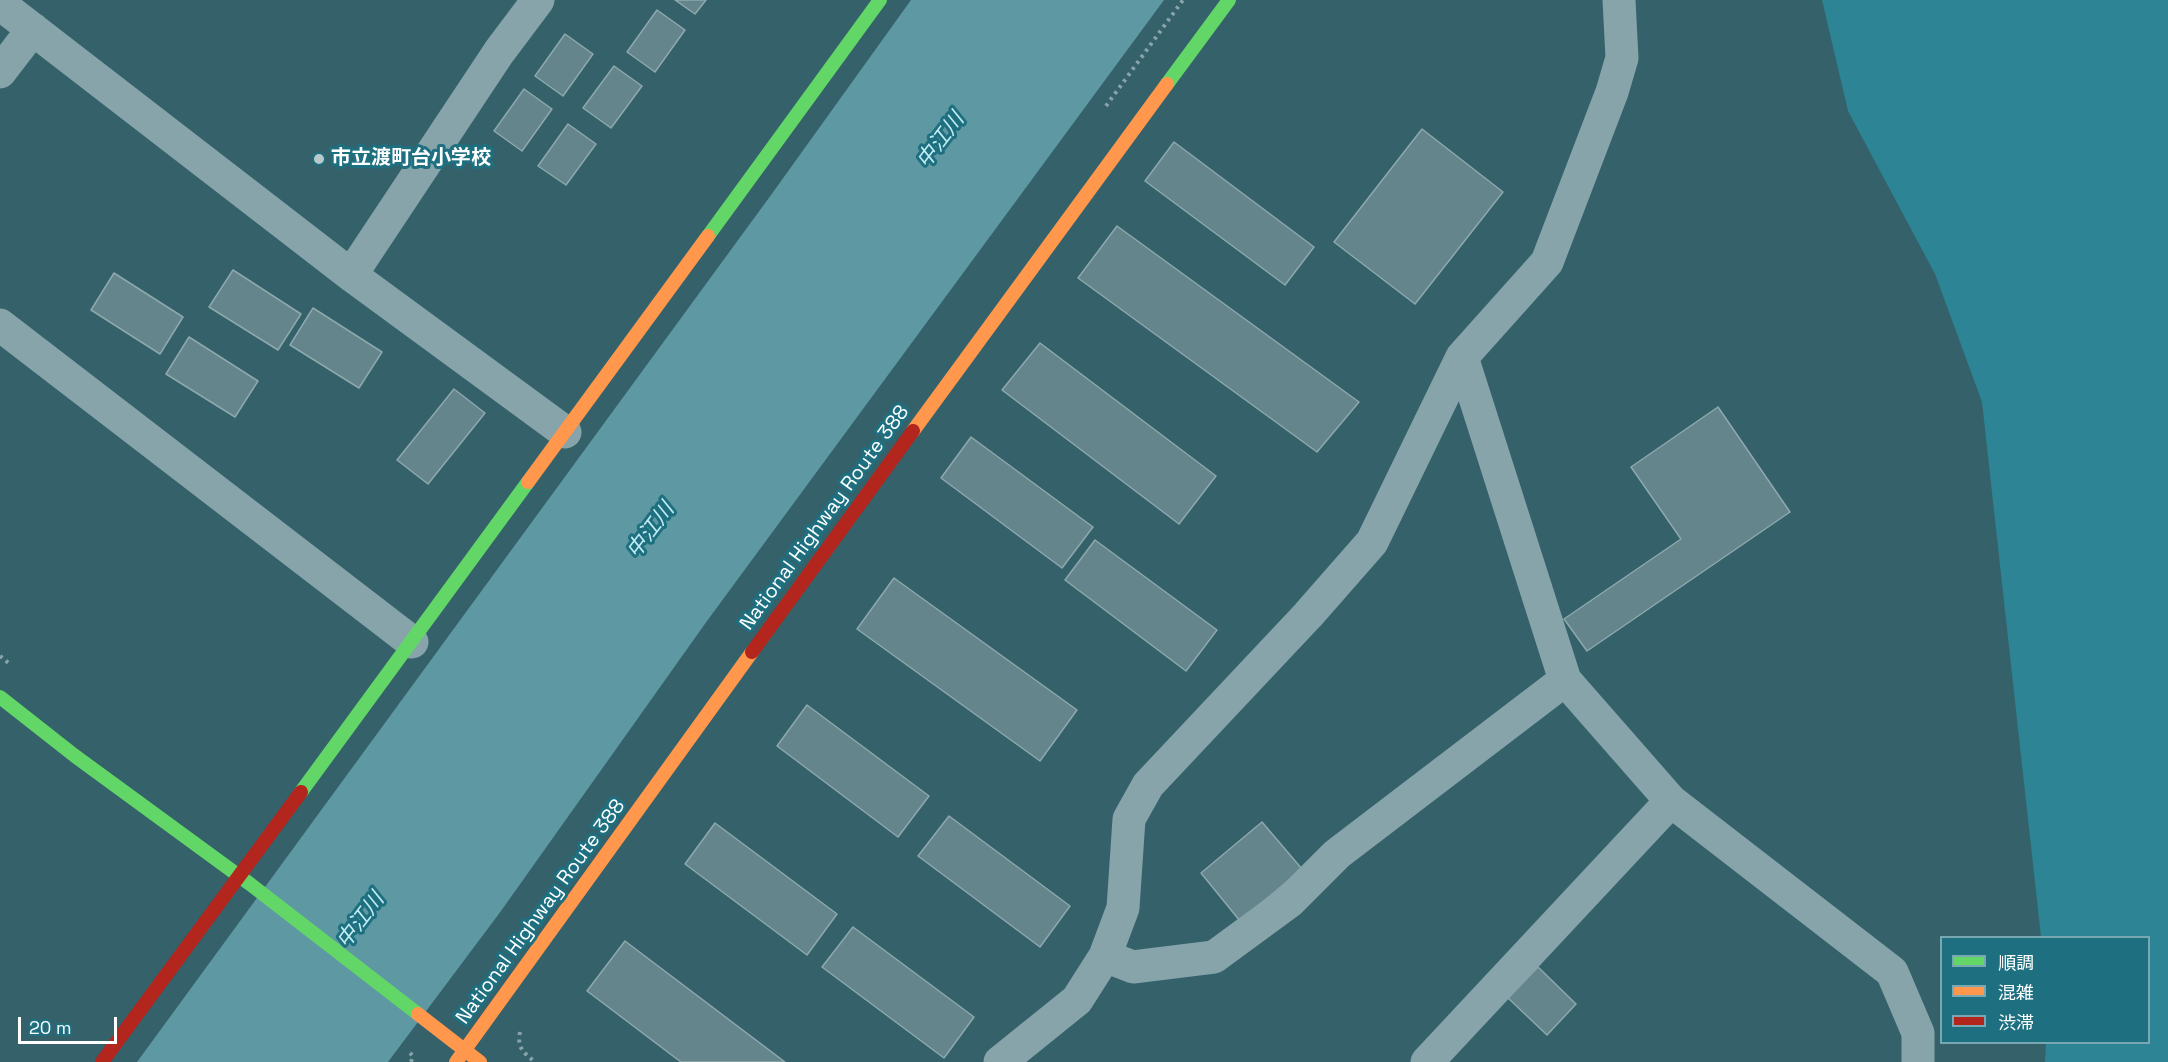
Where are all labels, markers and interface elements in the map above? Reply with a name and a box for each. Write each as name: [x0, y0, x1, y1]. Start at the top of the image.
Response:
water label: 中江川: [912, 108, 970, 174]
place label: 市立渡町台小学校: [331, 147, 491, 171]
marker: 市立渡町台小学校: [312, 152, 326, 166]
street label: National Highway Route 388: [735, 401, 915, 635]
water label: 中江川: [622, 498, 680, 564]
street label: National Highway Route 388: [451, 795, 631, 1029]
water label: 中江川: [332, 888, 390, 954]
legend: [1940, 936, 2150, 1044]
text: 順調: [1998, 951, 2034, 974]
text: 混雑: [1998, 981, 2034, 1004]
scale bar: [21, 1005, 120, 1043]
text: 渋滞: [1998, 1011, 2034, 1034]
text: 20 m: [29, 1016, 72, 1039]

